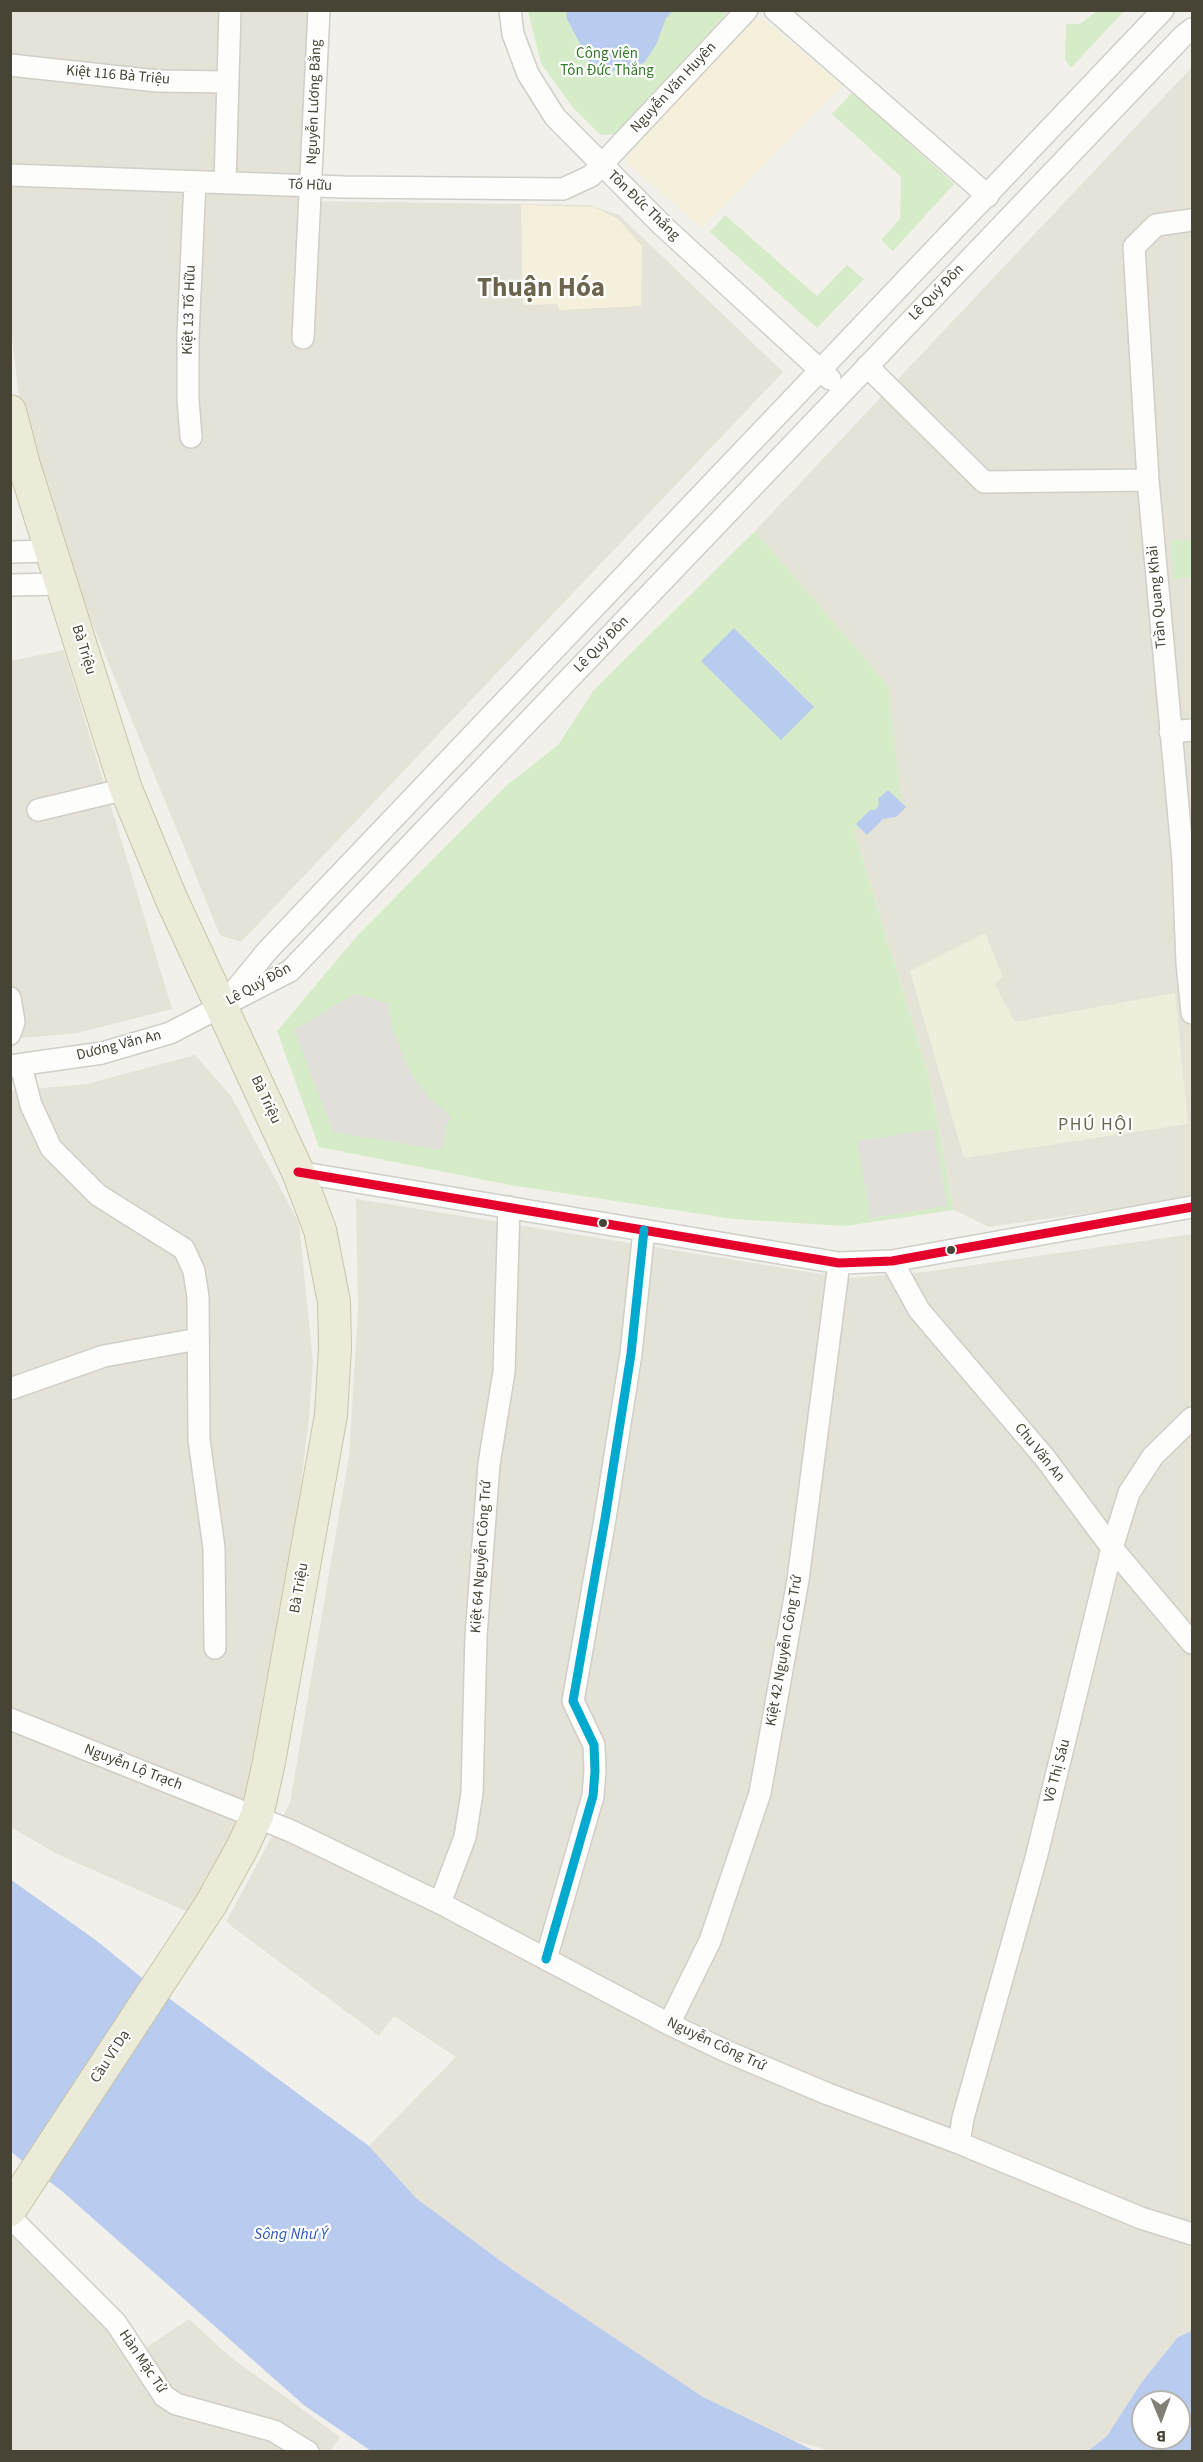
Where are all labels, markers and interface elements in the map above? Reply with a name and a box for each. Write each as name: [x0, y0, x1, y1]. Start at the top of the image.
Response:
street label: Nguyễn Lương Bằng: [304, 39, 326, 165]
street label: Nguyễn Văn Huyên: [627, 39, 721, 137]
park label: Công viên Tôn Đức Thắng: [560, 46, 654, 81]
street label: Kiệt 116 Bà Triệu: [65, 62, 171, 90]
street label: Tôn Đức Thắng: [603, 167, 683, 245]
street label: Tố Hữu: [288, 176, 332, 196]
street label: Lê Quý Đôn: [906, 261, 968, 325]
street label: Kiệt 13 Tố Hữu: [179, 265, 201, 355]
district label: Thuận Hóa: [477, 274, 605, 306]
street label: Trần Quang Khải: [1145, 545, 1171, 649]
street label: Lê Quý Đôn: [571, 613, 633, 677]
street label: Bà Triệu: [67, 623, 99, 677]
street label: Lê Quý Đôn: [223, 960, 295, 1010]
street label: Dương Văn An: [75, 1027, 163, 1065]
street label: Bà Triệu: [246, 1073, 284, 1127]
district label: PHÚ HỘI: [1058, 1115, 1134, 1137]
unlabelled marker: [597, 1217, 609, 1229]
unlabelled marker: [945, 1244, 957, 1256]
street label: Chu Văn An: [1010, 1420, 1068, 1486]
street label: Kiệt 64 Nguyễn Công Trứ: [468, 1480, 496, 1634]
street label: Bà Triệu: [287, 1561, 313, 1615]
street label: Kiệt 42 Nguyễn Công Trứ: [763, 1574, 807, 1728]
street label: Võ Thị Sáu: [1041, 1737, 1075, 1805]
street label: Nguyễn Lộ Trạch: [81, 1741, 185, 1795]
street label: Nguyễn Công Trứ: [664, 2014, 768, 2076]
street label: Cầu Vĩ Dạ: [87, 2027, 135, 2087]
water label: Sông Như Ý: [254, 2225, 328, 2245]
street label: Hàn Mặc Tử: [114, 2327, 170, 2397]
north arrow: [1131, 2390, 1191, 2450]
text: B: [1156, 2425, 1166, 2447]

